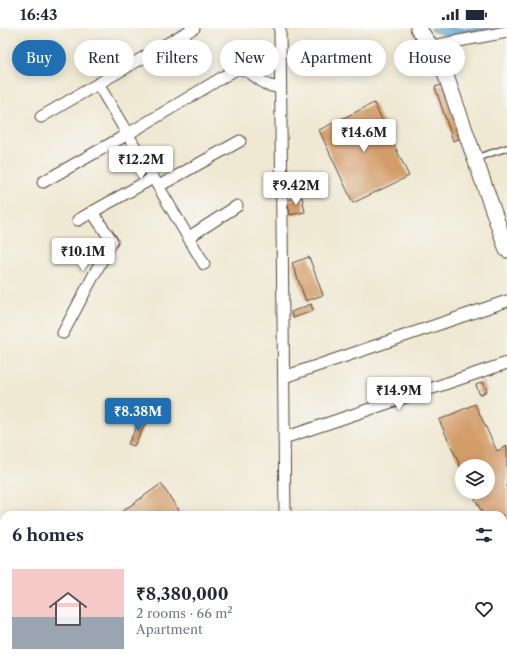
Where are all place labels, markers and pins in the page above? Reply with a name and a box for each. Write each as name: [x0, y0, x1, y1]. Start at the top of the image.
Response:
pin: ₹14.6M: [331, 119, 397, 153]
pin: ₹12.2M: [108, 146, 174, 180]
pin: ₹9.42M: [263, 172, 329, 206]
pin: ₹10.1M: [50, 238, 116, 272]
pin: ₹14.9M: [366, 377, 432, 411]
pin: ₹8.38M: [105, 398, 171, 432]

